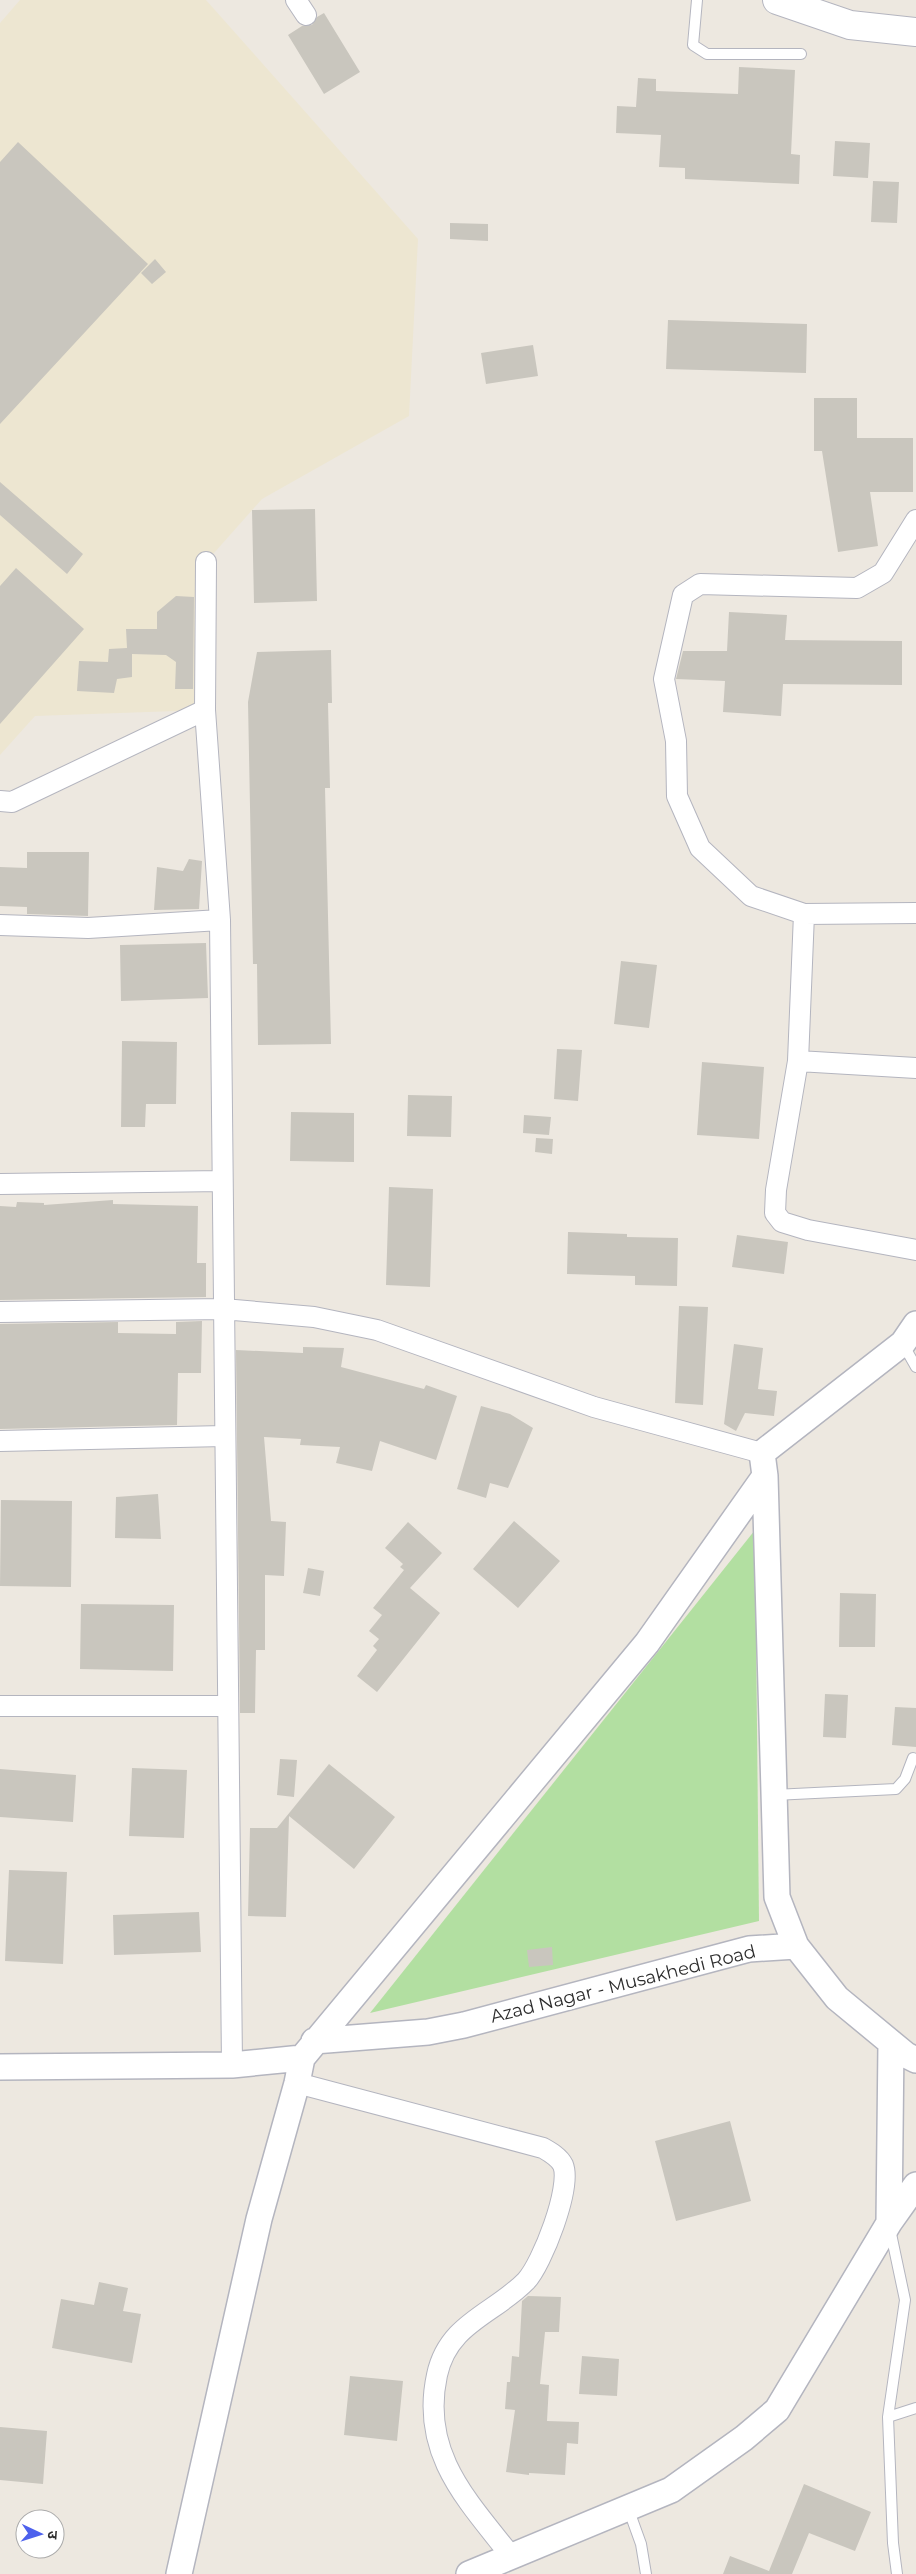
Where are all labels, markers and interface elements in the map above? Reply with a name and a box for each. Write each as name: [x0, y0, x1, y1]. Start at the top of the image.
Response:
street label: Azad Nagar - Musakhedi Road: [488, 1940, 758, 2028]
north arrow: [15, 2509, 65, 2559]
text: उ: [44, 2530, 62, 2540]

